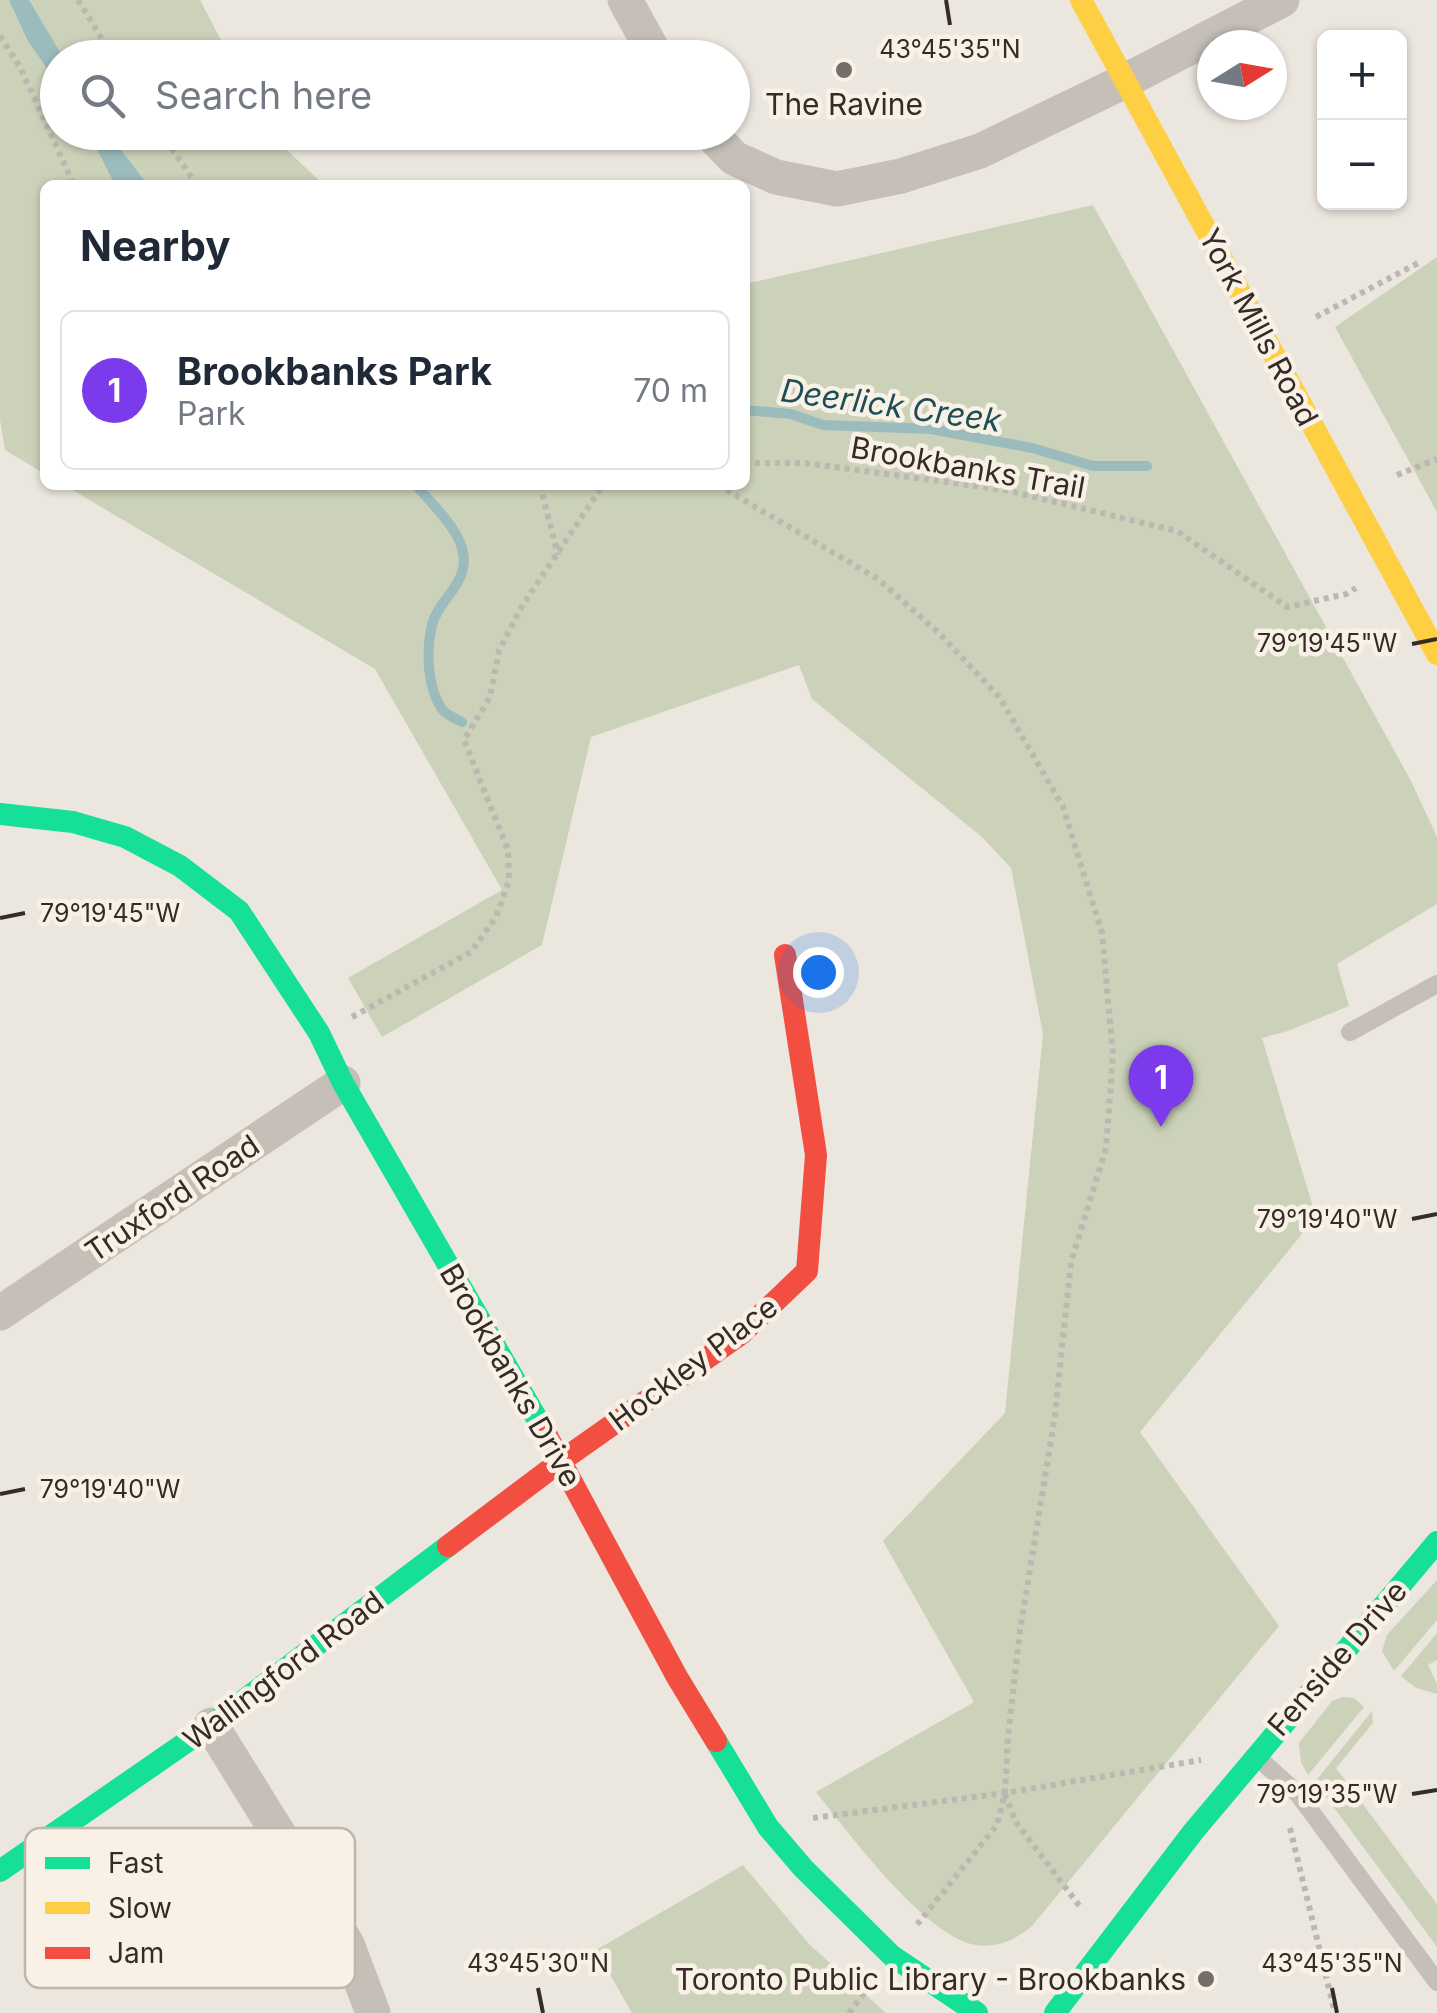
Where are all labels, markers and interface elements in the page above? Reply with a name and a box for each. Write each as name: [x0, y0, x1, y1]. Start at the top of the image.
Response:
north arrow: [1197, 30, 1287, 120]
map controls: [1317, 30, 1407, 210]
button: +: [1317, 30, 1407, 120]
text: 43°45'35"N: [879, 34, 1021, 64]
search box: [40, 40, 750, 150]
marker: The Ravine: [833, 59, 855, 81]
icon: search: [75, 68, 130, 123]
text: Search here: [155, 72, 372, 118]
place label: The Ravine: [765, 86, 923, 122]
button: −: [1317, 120, 1407, 210]
text: Nearby: [80, 220, 231, 271]
street label: York Mills Road: [1192, 222, 1326, 432]
text: Brookbanks Park: [177, 348, 492, 394]
water label: Deerlick Creek: [778, 370, 1005, 440]
text: 1: [108, 371, 121, 410]
text: 70 m: [633, 371, 708, 410]
text: Park: [177, 394, 246, 433]
street label: Brookbanks Trail: [848, 429, 1088, 505]
text: 79°19'45"W: [1257, 628, 1397, 658]
text: 79°19'45"W: [40, 898, 180, 928]
your location: [793, 947, 844, 998]
pin: 1: [1128, 1044, 1194, 1127]
street label: Truxford Road: [78, 1127, 266, 1269]
text: 79°19'40"W: [1257, 1204, 1397, 1234]
street label: Brookbanks Drive: [433, 1257, 589, 1493]
street label: Hockley Place: [602, 1288, 784, 1438]
text: 79°19'40"W: [40, 1474, 180, 1504]
street label: Fenside Drive: [1260, 1573, 1414, 1743]
street label: Wallingford Road: [176, 1583, 390, 1757]
text: 79°19'35"W: [1257, 1779, 1397, 1809]
legend: [25, 1828, 355, 1988]
text: Fast: [108, 1846, 164, 1880]
text: Slow: [108, 1891, 172, 1925]
text: Jam: [108, 1936, 164, 1970]
text: 43°45'30"N: [467, 1948, 609, 1978]
text: 43°45'35"N: [1261, 1948, 1403, 1978]
place label: Toronto Public Library - Brookbanks: [675, 1961, 1186, 1997]
marker: Toronto Public Library - Brookbanks: [1195, 1968, 1217, 1990]

